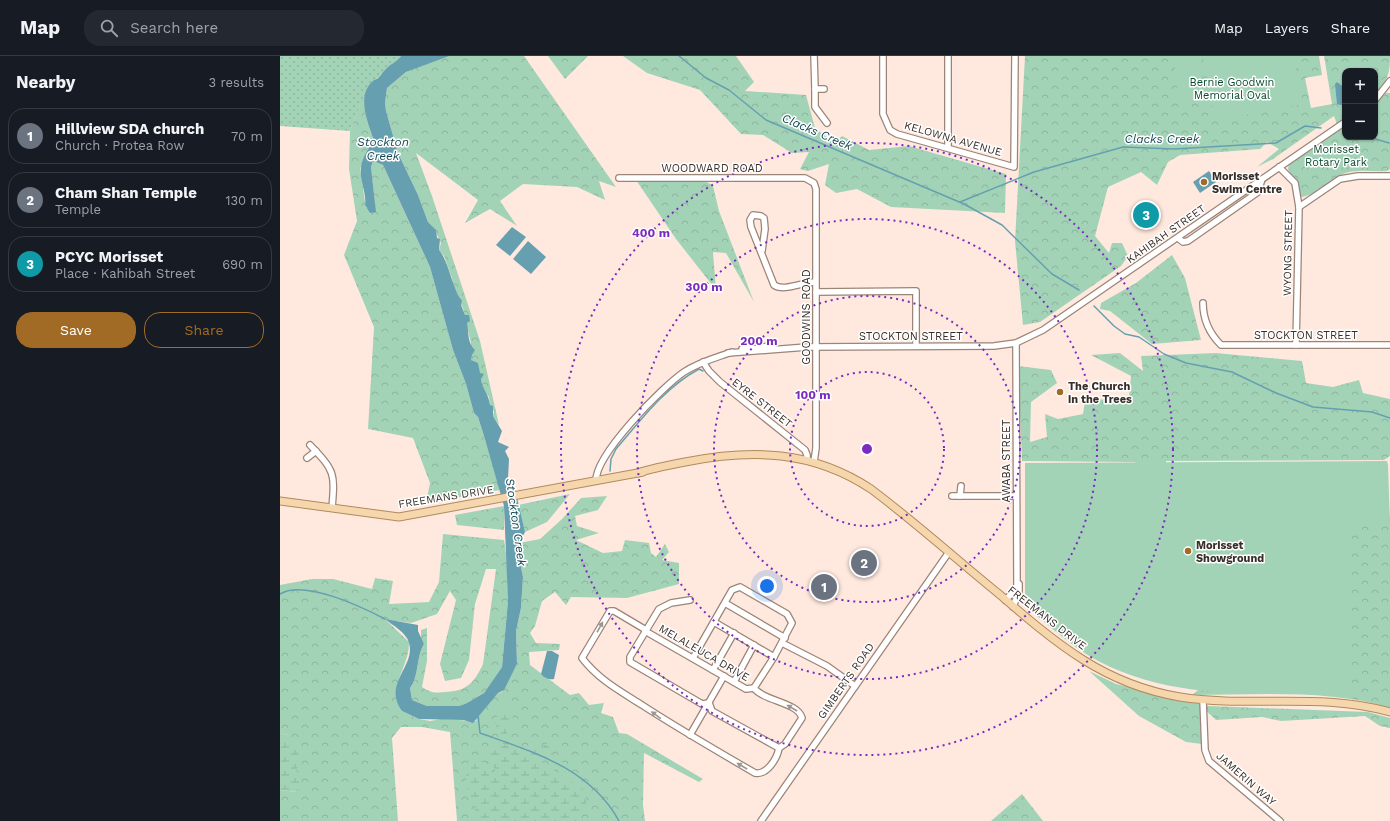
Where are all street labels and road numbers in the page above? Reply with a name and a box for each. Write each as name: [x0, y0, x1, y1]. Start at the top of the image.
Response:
street label: KELOWNA AVENUE: [903, 119, 1003, 159]
street label: WOODWARD ROAD: [661, 162, 763, 175]
street label: KAHIBAH STREET: [1124, 202, 1208, 266]
street label: WYONG STREET: [1281, 210, 1295, 296]
street label: GOODWINS ROAD: [800, 269, 813, 365]
street label: STOCKTON STREET: [1254, 329, 1358, 342]
street label: STOCKTON STREET: [859, 330, 963, 343]
street label: EYRE STREET: [729, 376, 795, 431]
street label: AWABA STREET: [1000, 419, 1013, 503]
street label: FREEMANS DRIVE: [397, 483, 495, 511]
street label: FREEMANS DRIVE: [1005, 583, 1089, 653]
street label: MELALEUCA DRIVE: [656, 622, 752, 684]
street label: GIMBERTS ROAD: [815, 641, 877, 721]
street label: JAMERIN WAY: [1214, 750, 1279, 809]

